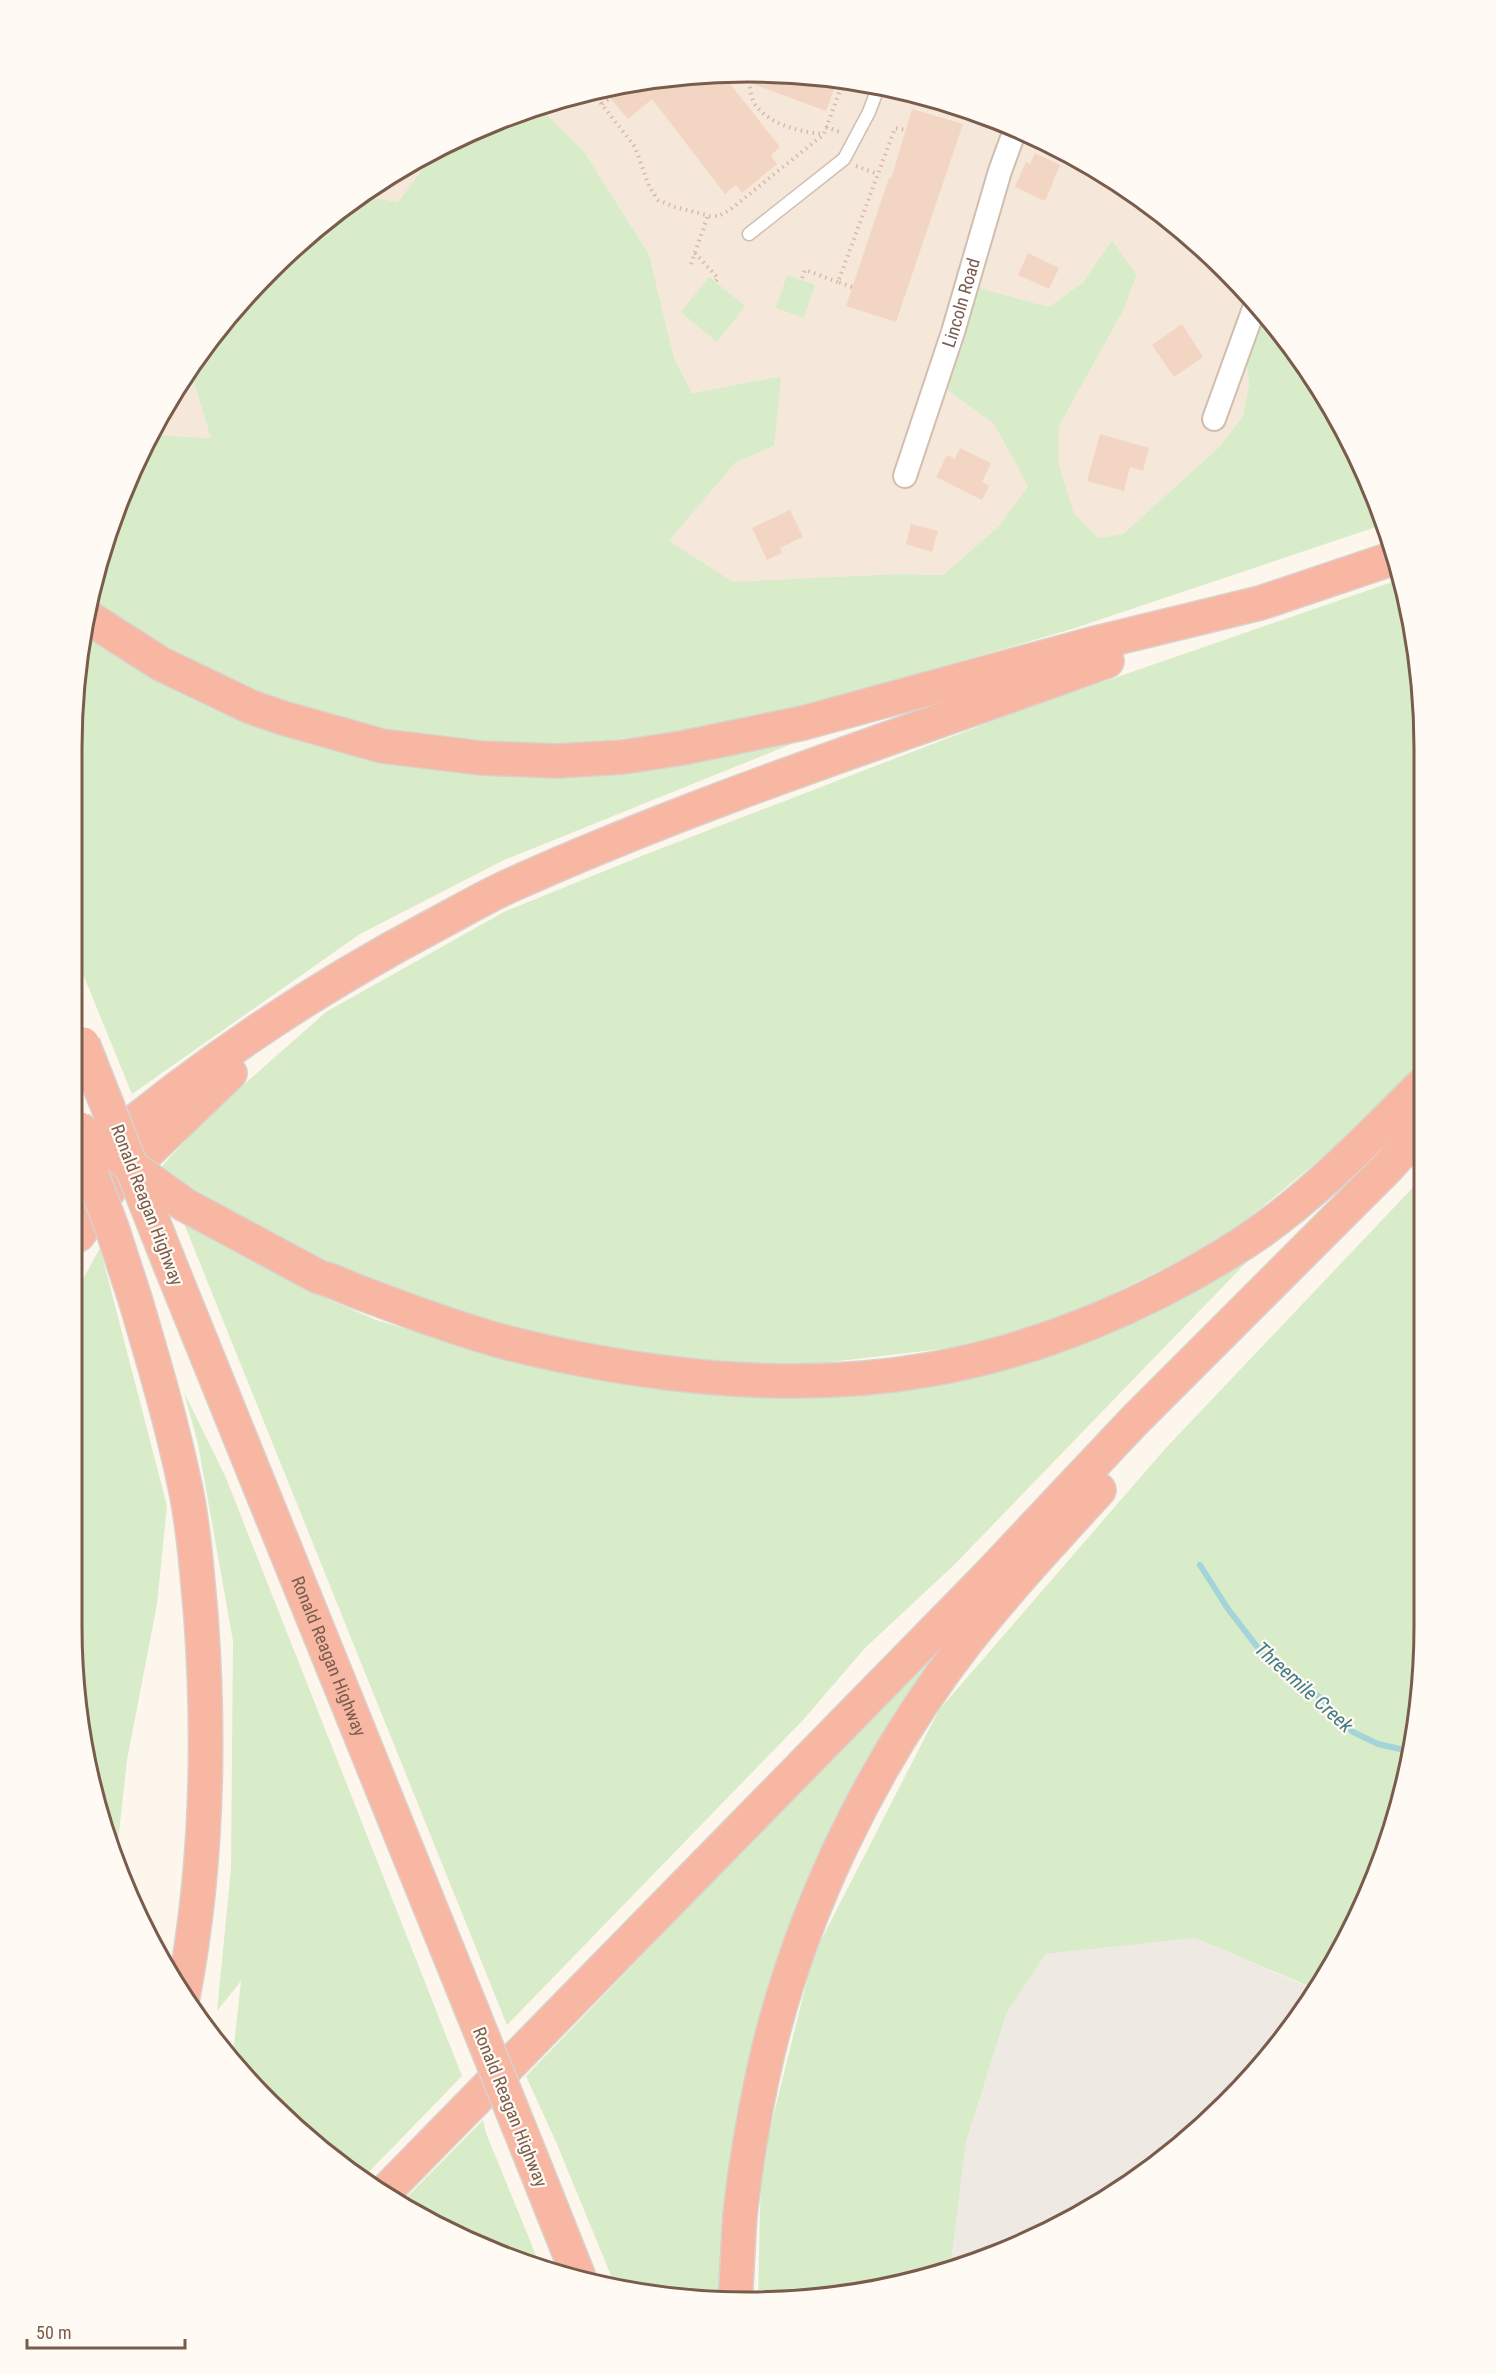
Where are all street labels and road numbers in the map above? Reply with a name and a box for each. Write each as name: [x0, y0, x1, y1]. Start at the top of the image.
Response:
street label: Lincoln Road: [938, 256, 984, 350]
street label: Ronald Reagan Highway: [107, 1121, 188, 1289]
street label: Ronald Reagan Highway: [287, 1573, 371, 1740]
street label: Ronald Reagan Highway: [469, 2024, 552, 2190]

